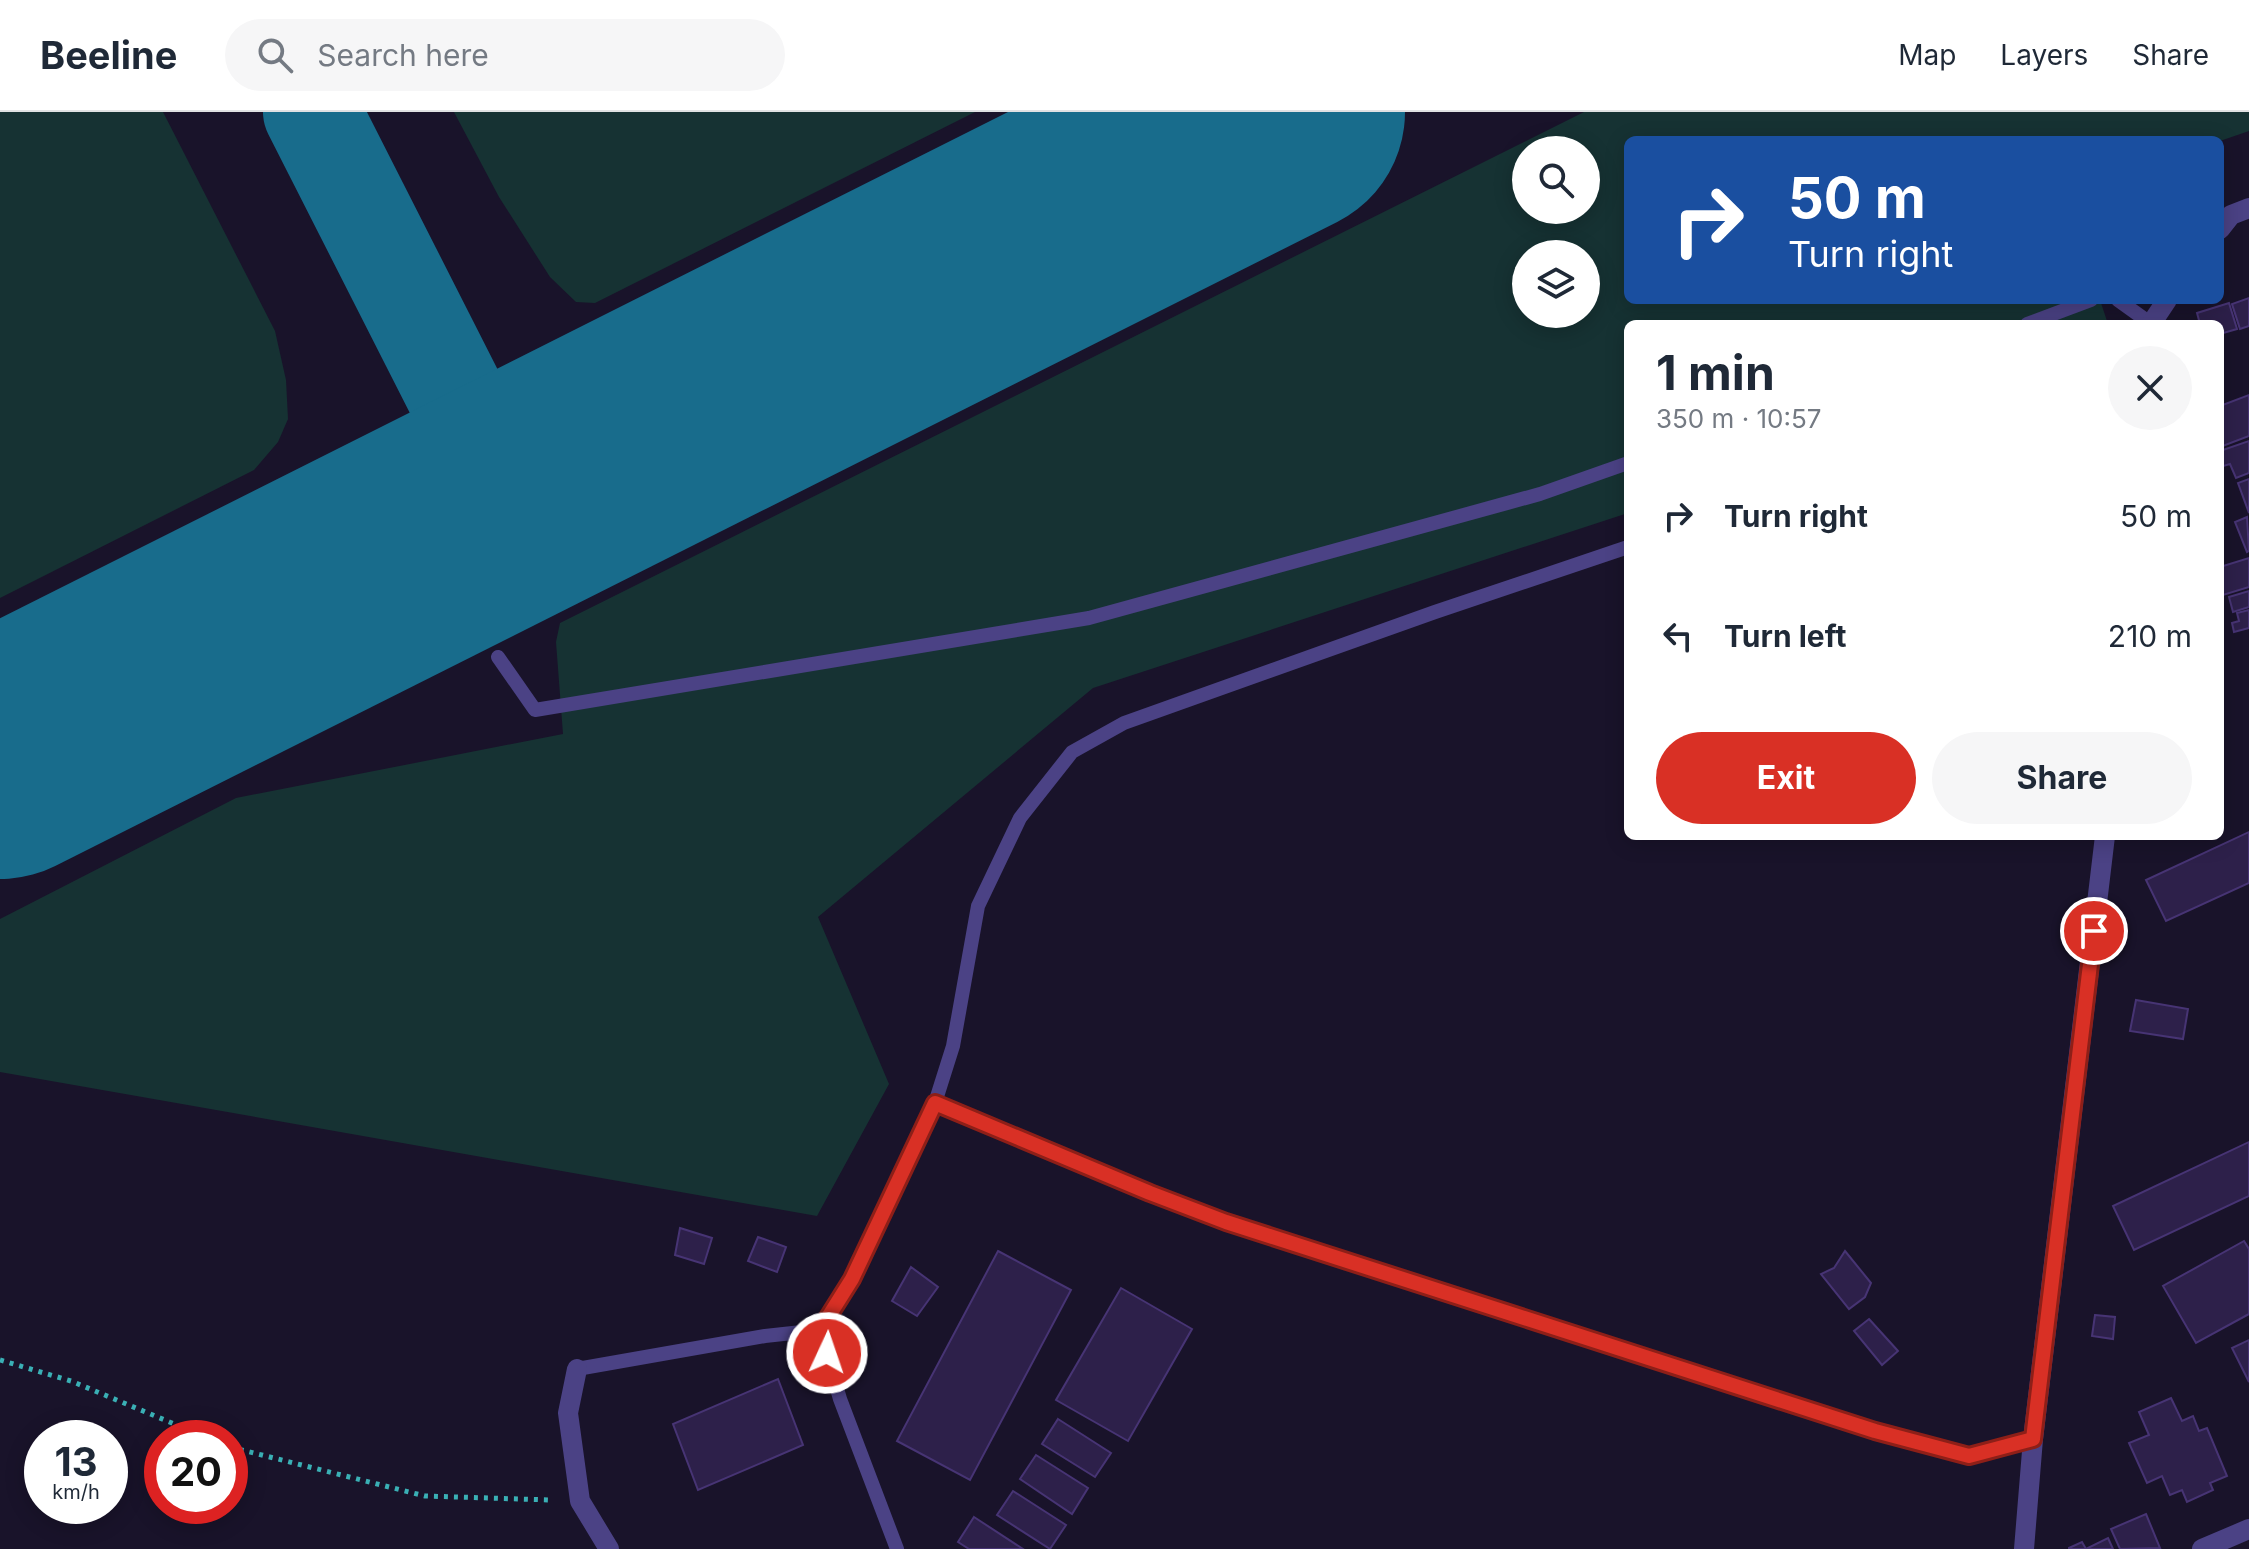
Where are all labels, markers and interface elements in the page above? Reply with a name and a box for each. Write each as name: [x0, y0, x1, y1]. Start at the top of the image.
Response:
search box: [225, 19, 785, 91]
text: Beeline: [40, 32, 177, 78]
icon: search: [253, 33, 297, 77]
text: Search here: [317, 37, 489, 73]
text: Map: [1898, 38, 1956, 72]
text: Layers: [2000, 38, 2088, 72]
text: Share: [2132, 38, 2209, 72]
map controls: [1512, 136, 1600, 328]
button: search: [1512, 136, 1600, 224]
text: 50 m: [1788, 164, 1926, 232]
icon: right: [1656, 168, 1760, 272]
text: Turn right: [1788, 232, 1953, 276]
button: layers: [1512, 240, 1600, 328]
text: 1 min: [1656, 343, 1775, 402]
button: close: [2108, 346, 2192, 430]
text: 350 m · 10:57: [1656, 403, 1821, 434]
icon: right: [1656, 494, 1700, 538]
text: Turn right: [1724, 498, 1868, 534]
text: 50 m: [2120, 498, 2192, 534]
icon: left: [1656, 614, 1700, 658]
text: Turn left: [1724, 618, 1846, 654]
text: 210 m: [2108, 618, 2192, 654]
button: Exit: [1656, 732, 1916, 824]
button: Share: [1932, 732, 2192, 824]
pin: [2060, 897, 2128, 965]
icon: arrive: [2072, 909, 2116, 953]
position arrow: [785, 1311, 869, 1395]
speed limit sign: 20: [144, 1420, 248, 1524]
text: 13: [54, 1437, 98, 1486]
text: km/h: [52, 1480, 100, 1504]

